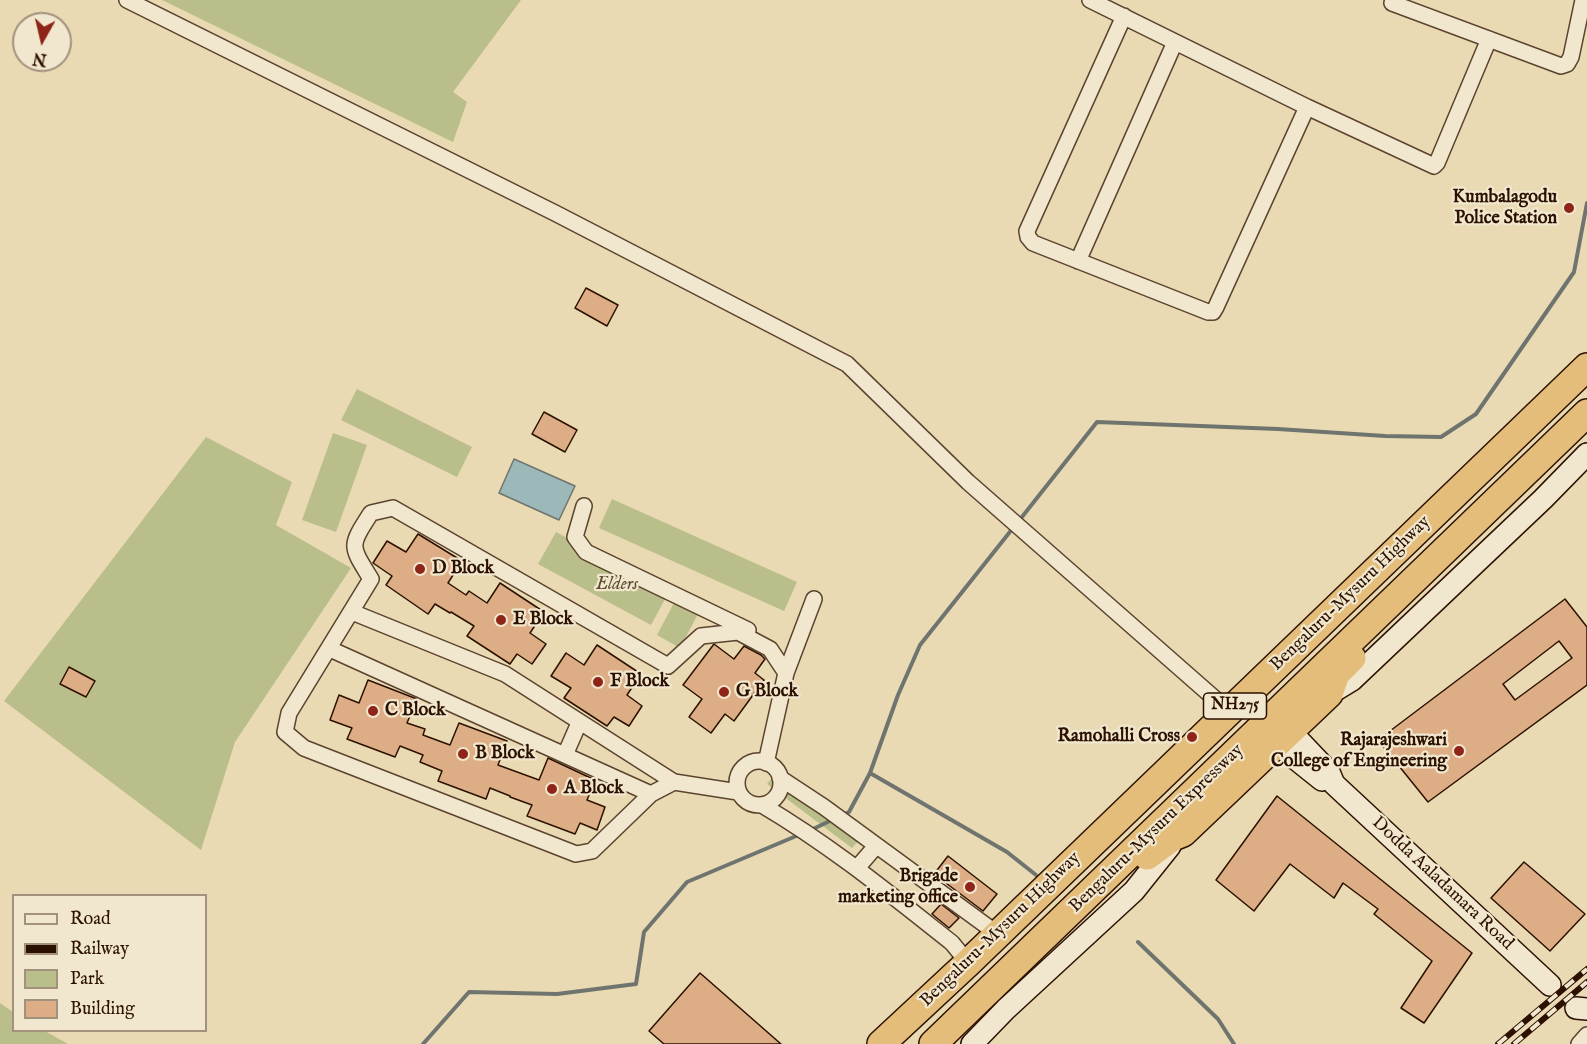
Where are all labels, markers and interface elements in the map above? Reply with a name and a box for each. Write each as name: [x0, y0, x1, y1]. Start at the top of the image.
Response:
north arrow: [12, 12, 72, 72]
text: N: [32, 47, 48, 69]
place label: Kumbalagodu Police Station: [1452, 187, 1557, 230]
marker: Kumbalagodu Police Station: [1562, 201, 1576, 215]
street label: Bengaluru-Mysuru Highway: [1266, 512, 1436, 676]
place label: D Block: [432, 558, 494, 580]
marker: D Block: [413, 562, 427, 576]
park label: Elders: [596, 574, 638, 596]
place label: E Block: [513, 609, 573, 631]
marker: E Block: [494, 613, 508, 627]
place label: F Block: [610, 671, 669, 693]
marker: F Block: [591, 675, 605, 689]
place label: G Block: [736, 681, 798, 703]
marker: G Block: [717, 685, 731, 699]
road number: NH275: [1204, 693, 1266, 719]
place label: C Block: [385, 700, 446, 722]
marker: C Block: [366, 704, 380, 718]
place label: Ramohalli Cross: [1057, 726, 1180, 748]
marker: Ramohalli Cross: [1185, 730, 1199, 744]
place label: Rajarajeshwari College of Engineering: [1271, 730, 1447, 772]
street label: Bengaluru-Mysuru Expressway: [1066, 740, 1248, 918]
place label: B Block: [475, 743, 535, 765]
marker: Rajarajeshwari College of Engineering: [1452, 744, 1466, 758]
marker: B Block: [456, 747, 470, 761]
place label: A Block: [564, 778, 624, 800]
marker: A Block: [545, 782, 559, 796]
street label: Dodda Aaladamara Road: [1367, 813, 1517, 955]
street label: Bengaluru-Mysuru Highway: [916, 848, 1086, 1012]
place label: Brigade marketing office: [838, 866, 958, 908]
marker: Brigade marketing office: [963, 880, 977, 894]
legend: [12, 894, 207, 1032]
text: Road: [70, 908, 111, 931]
text: Railway: [70, 938, 129, 961]
text: Park: [70, 968, 104, 991]
text: Building: [70, 998, 135, 1021]

